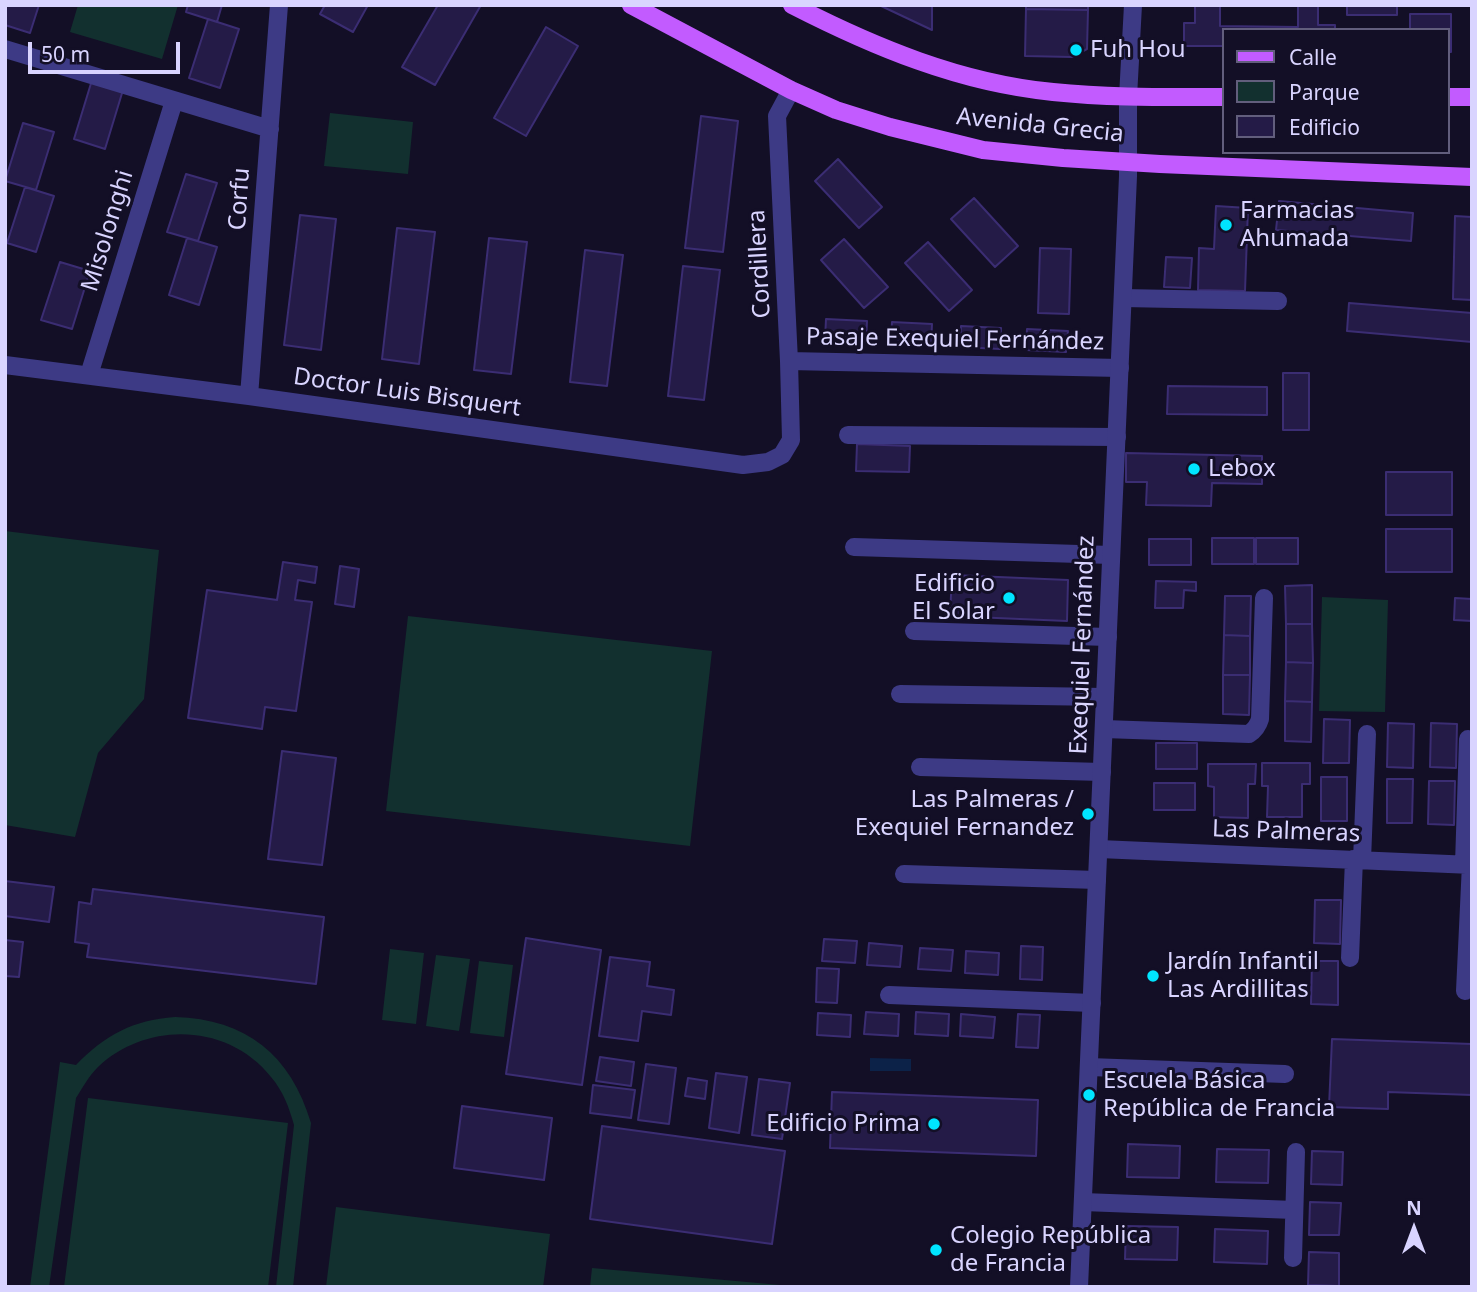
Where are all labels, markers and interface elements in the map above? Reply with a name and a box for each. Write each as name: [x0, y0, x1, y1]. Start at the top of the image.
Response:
scale bar: [32, 28, 184, 72]
legend: [1222, 28, 1449, 154]
place label: Fuh Hou: [1090, 36, 1185, 64]
text: 50 m: [41, 40, 90, 68]
marker: Fuh Hou: [1068, 42, 1084, 58]
text: Calle: [1289, 43, 1337, 71]
text: Parque: [1289, 78, 1359, 106]
street label: Avenida Grecia: [955, 103, 1125, 149]
text: Edificio: [1289, 113, 1360, 141]
street label: Misolonghi: [76, 167, 140, 295]
street label: Corfu: [223, 167, 257, 231]
place label: Farmacias Ahumada: [1240, 197, 1354, 253]
street label: Cordillera: [743, 209, 777, 319]
marker: Farmacias Ahumada: [1218, 217, 1234, 233]
street label: Pasaje Exequiel Fernández: [806, 323, 1104, 357]
street label: Doctor Luis Bisquert: [291, 363, 523, 423]
place label: Lebox: [1208, 455, 1276, 483]
marker: Lebox: [1186, 461, 1202, 477]
street label: Exequiel Fernández: [1065, 535, 1101, 755]
place label: Edificio El Solar: [912, 570, 995, 626]
marker: Edificio El Solar: [1001, 590, 1017, 606]
place label: Las Palmeras / Exequiel Fernandez: [855, 786, 1074, 842]
marker: Las Palmeras / Exequiel Fernandez: [1080, 806, 1096, 822]
street label: Las Palmeras: [1211, 815, 1361, 849]
place label: Jardín Infantil Las Ardillitas: [1167, 948, 1319, 1004]
marker: Jardín Infantil Las Ardillitas: [1145, 968, 1161, 984]
place label: Escuela Básica República de Francia: [1103, 1067, 1335, 1123]
marker: Escuela Básica República de Francia: [1081, 1087, 1097, 1103]
place label: Edificio Prima: [766, 1110, 920, 1138]
marker: Edificio Prima: [926, 1116, 942, 1132]
north arrow: [1379, 1194, 1449, 1264]
text: N: [1406, 1195, 1422, 1221]
place label: Colegio República de Francia: [950, 1222, 1151, 1278]
marker: Colegio República de Francia: [928, 1242, 944, 1258]

